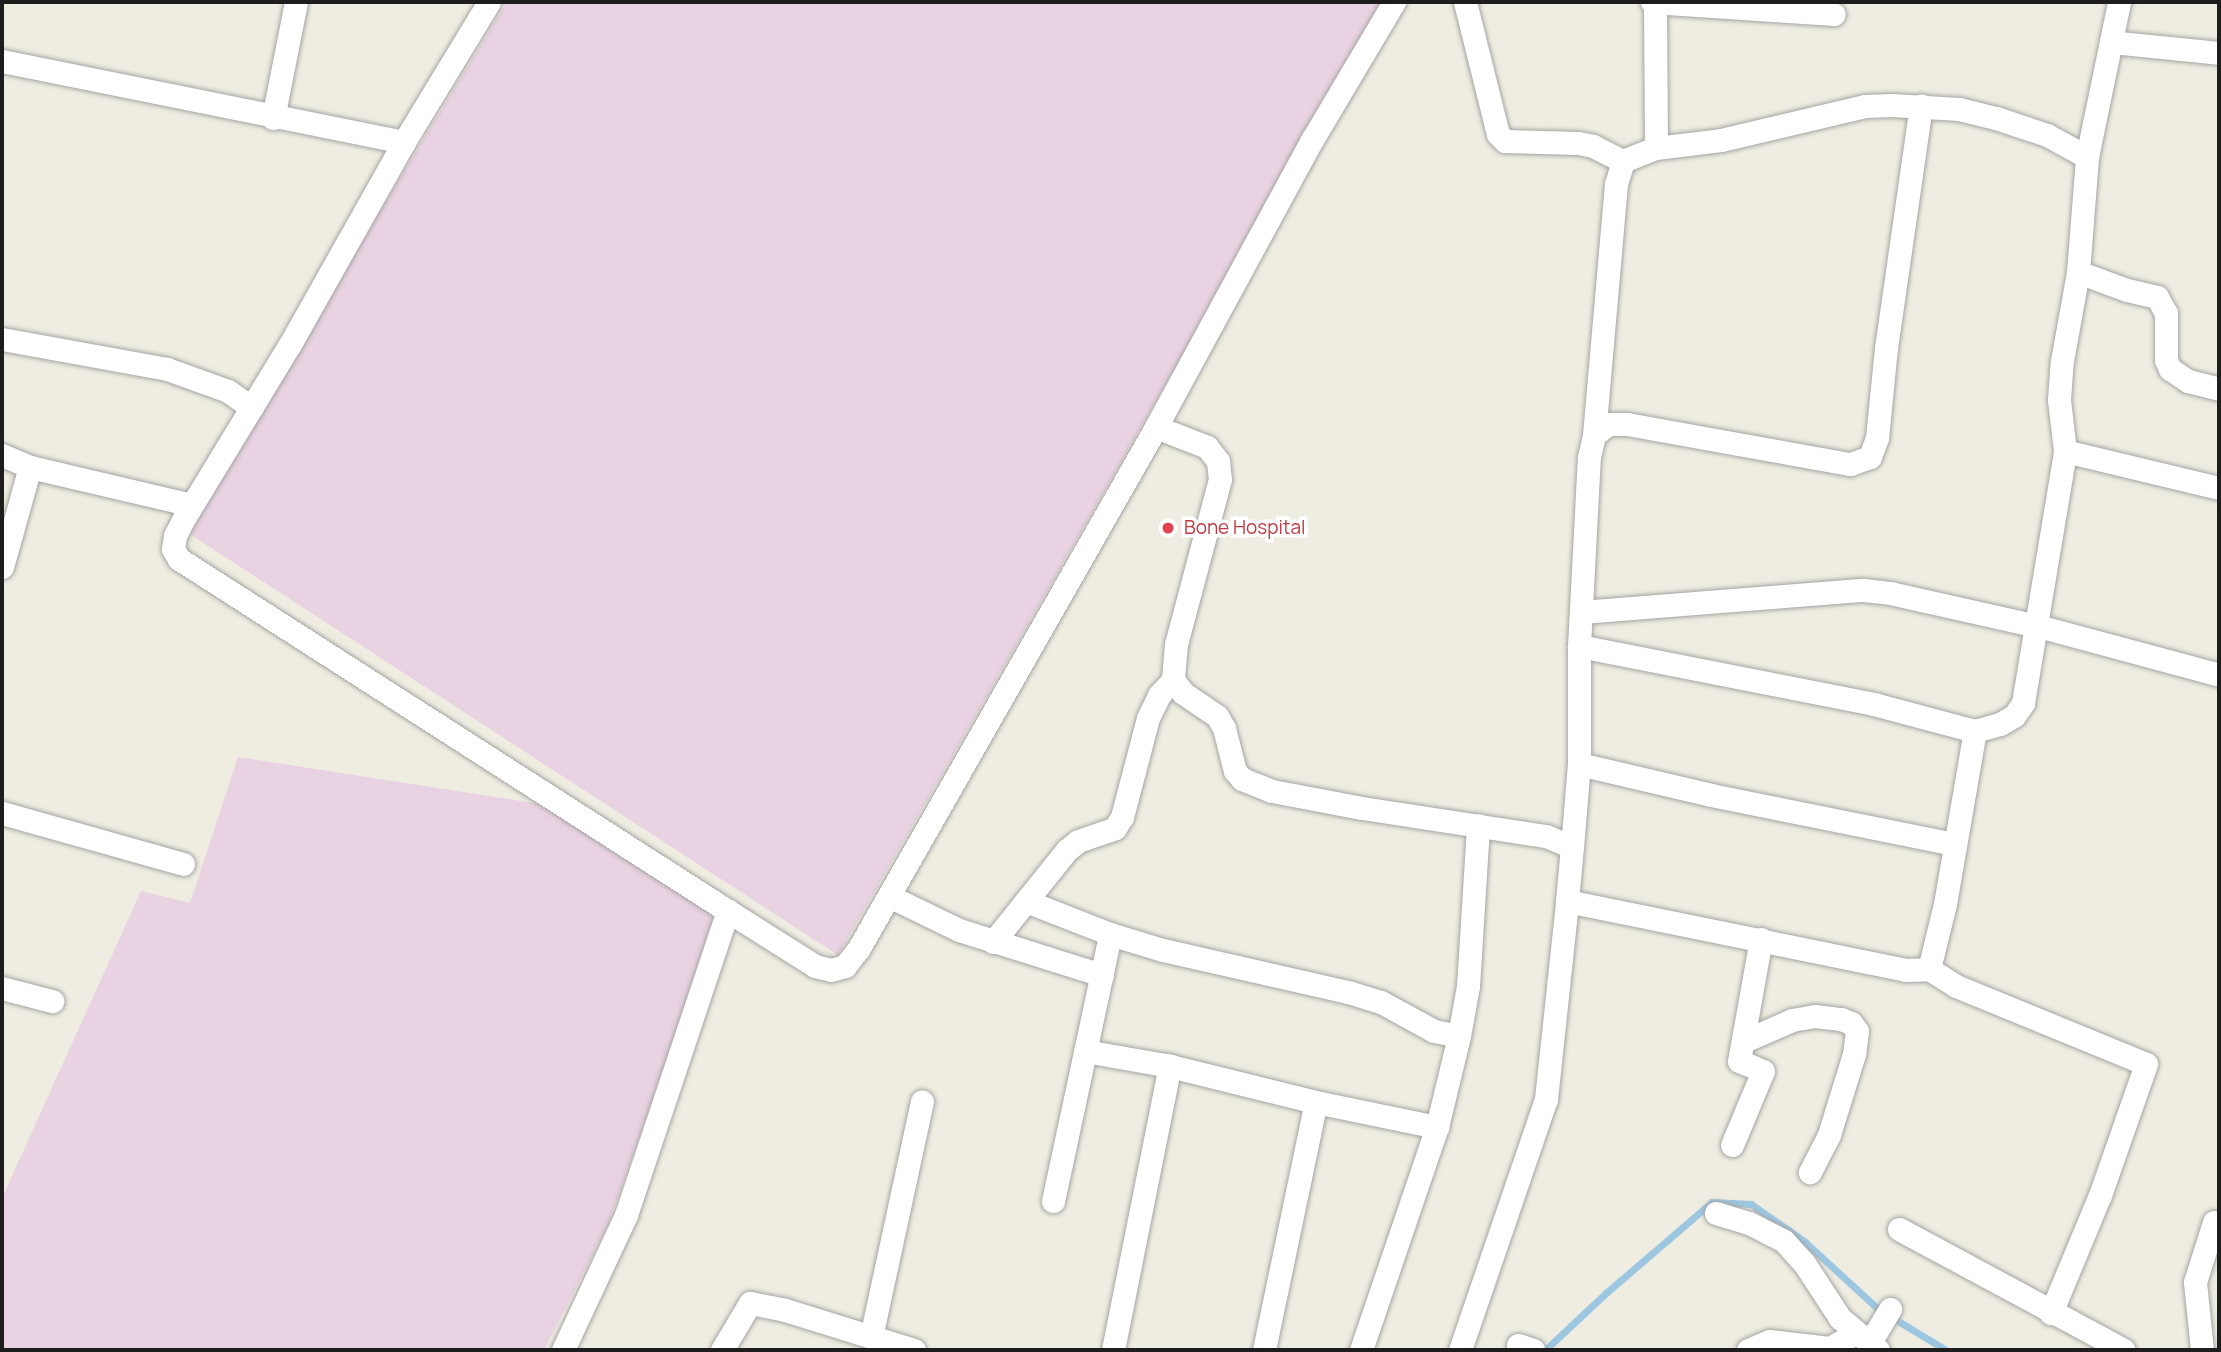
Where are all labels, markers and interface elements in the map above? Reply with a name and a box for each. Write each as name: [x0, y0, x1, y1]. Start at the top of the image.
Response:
place label: Bone Hospital: [1184, 517, 1305, 539]
marker: Bone Hospital: [1158, 518, 1178, 538]

